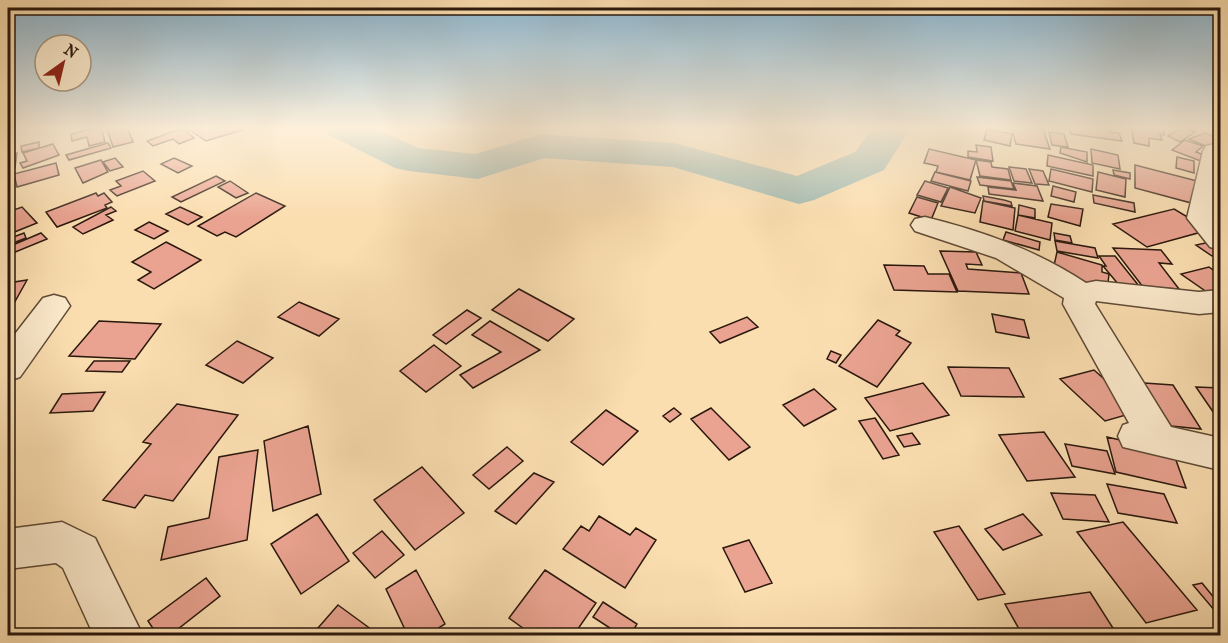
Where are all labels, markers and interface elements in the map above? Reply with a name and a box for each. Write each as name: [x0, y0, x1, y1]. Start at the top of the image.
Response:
north arrow: [33, 33, 93, 93]
text: N: [61, 40, 82, 63]

